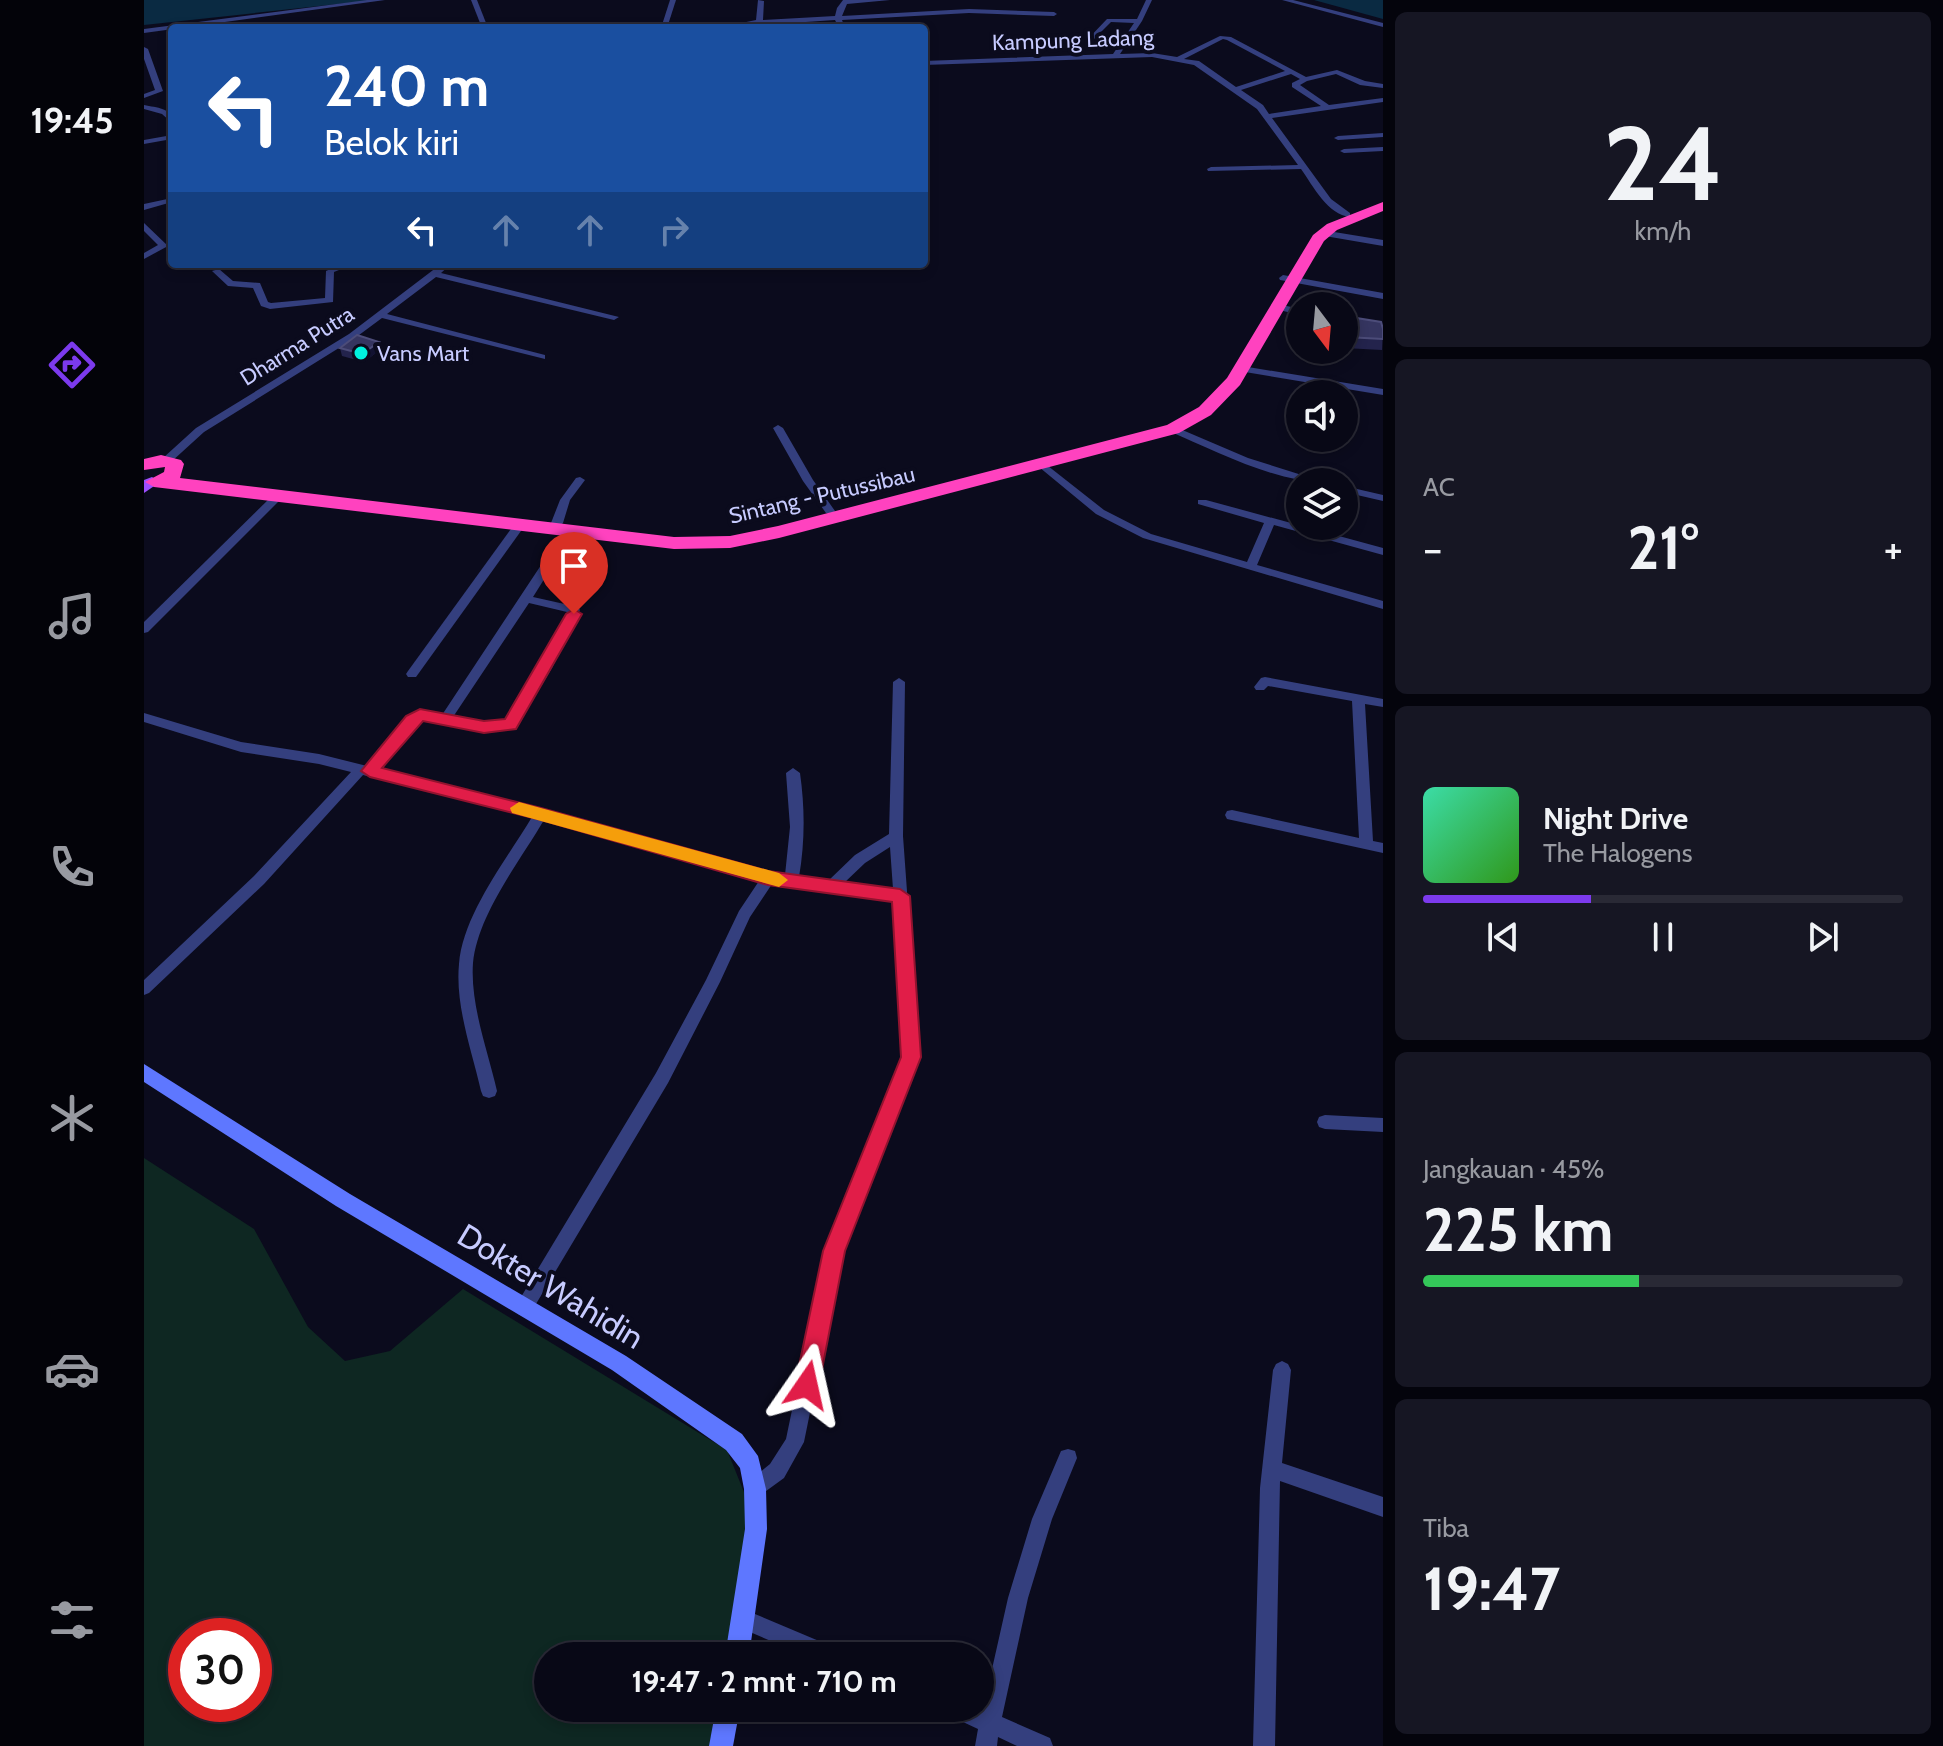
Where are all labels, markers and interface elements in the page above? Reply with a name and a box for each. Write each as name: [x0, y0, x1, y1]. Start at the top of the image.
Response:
street label: Kampung Ladang: [992, 24, 1155, 56]
text: 240 m: [324, 52, 489, 120]
icon: left: [192, 56, 296, 160]
text: 19:45: [30, 98, 114, 142]
text: 24: [1603, 100, 1723, 226]
text: Belok kiri: [324, 120, 459, 164]
icon: left: [400, 208, 444, 252]
icon: ahead: [484, 208, 528, 252]
icon: ahead: [568, 208, 612, 252]
icon: right: [652, 208, 696, 252]
text: km/h: [1635, 215, 1691, 247]
north arrow: [1286, 292, 1358, 364]
map controls: [1286, 292, 1358, 540]
street label: Dharma Putra: [235, 300, 359, 392]
icon: directions: [44, 337, 100, 393]
place label: Vans Mart: [377, 340, 470, 367]
marker: Vans Mart: [352, 344, 370, 362]
button: sound: [1286, 380, 1358, 452]
street label: Sintang - Putussibau: [726, 460, 918, 530]
button: layers: [1286, 468, 1358, 540]
text: AC: [1423, 471, 1455, 503]
text: 21°: [1627, 511, 1699, 584]
text: −: [1423, 522, 1442, 575]
text: +: [1884, 522, 1903, 575]
pin: [540, 532, 608, 614]
icon: arrive: [552, 544, 596, 588]
icon: music: [44, 588, 100, 644]
text: Night Drive: [1543, 800, 1688, 837]
text: The Halogens: [1543, 837, 1692, 869]
icon: phone: [44, 839, 100, 895]
icon: previous: [1481, 915, 1525, 959]
icon: pause: [1641, 915, 1685, 959]
icon: next: [1801, 915, 1845, 959]
icon: climate: [44, 1090, 100, 1146]
text: Jangkauan · 45%: [1423, 1153, 1604, 1185]
text: 225 km: [1423, 1193, 1613, 1266]
street label: Dokter Wahidin: [451, 1215, 651, 1357]
icon: car: [44, 1341, 100, 1397]
position arrow: [765, 1343, 849, 1427]
text: Tiba: [1423, 1512, 1469, 1544]
text: 19:47: [1423, 1552, 1560, 1625]
icon: filters: [44, 1592, 100, 1648]
speed limit sign: 30: [168, 1618, 272, 1722]
text: 19:47 · 2 mnt · 710 m: [631, 1663, 897, 1700]

